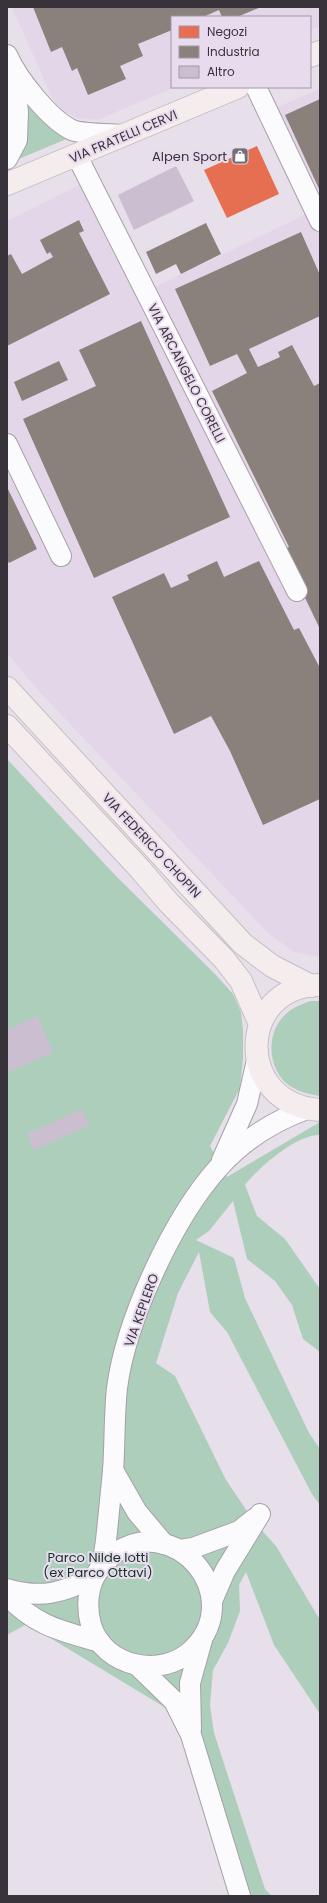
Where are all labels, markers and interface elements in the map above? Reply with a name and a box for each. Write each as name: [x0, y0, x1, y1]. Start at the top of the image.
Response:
legend: [171, 16, 311, 88]
text: Negozi: [207, 23, 247, 40]
text: Industria: [207, 43, 260, 60]
text: Altro: [207, 63, 235, 80]
street label: VIA FRATELLI CERVI: [66, 105, 180, 168]
shop icon: Alpen Sport: [230, 146, 250, 166]
place label: Alpen Sport: [152, 147, 227, 166]
street label: VIA ARCANGELO CORELLI: [143, 300, 230, 446]
street label: VIA FEDERICO CHOPIN: [98, 789, 205, 902]
street label: VIA KEPLERO: [119, 1271, 163, 1349]
park label: Parco Nilde Iotti (ex Parco Ottavi): [43, 1548, 153, 1582]

